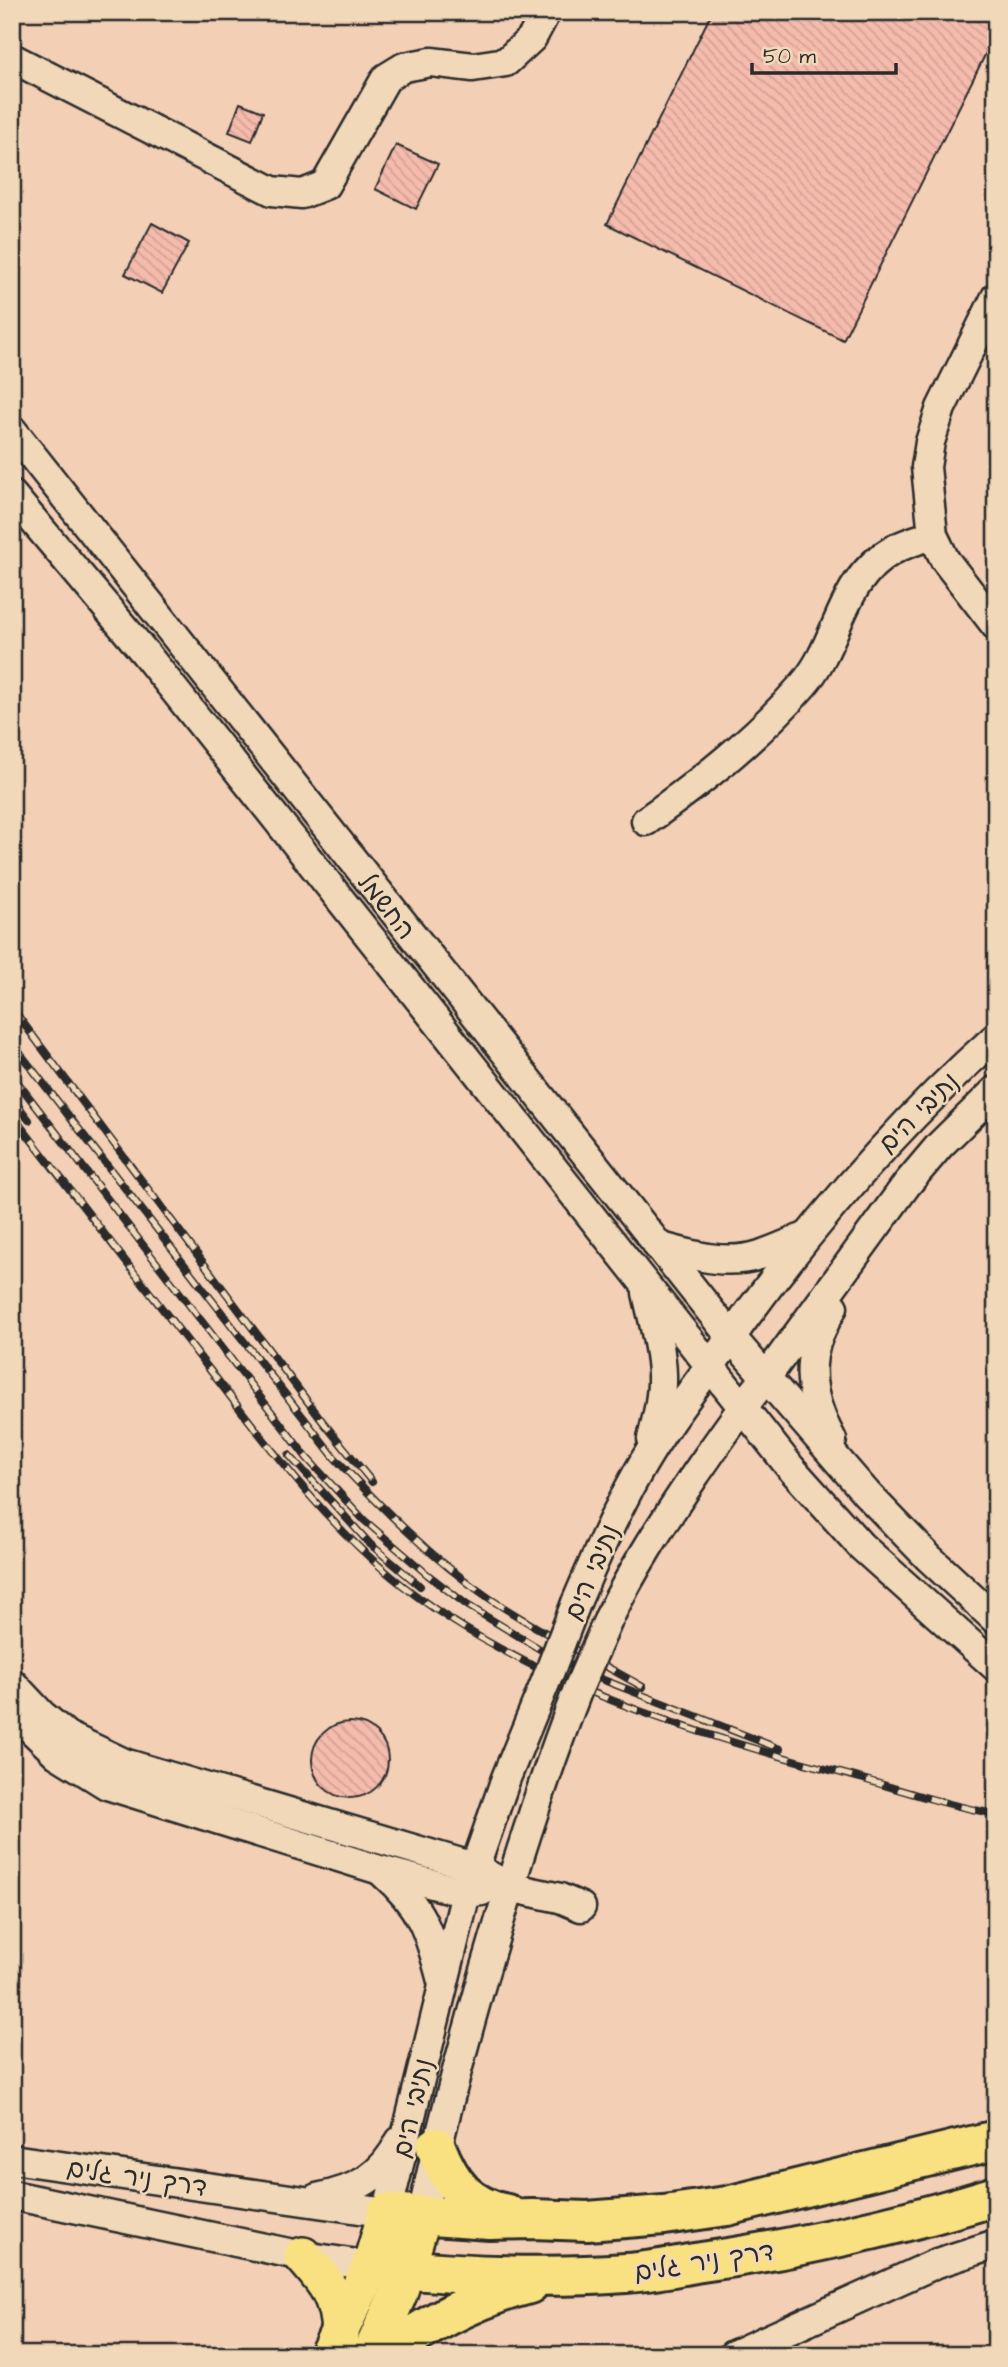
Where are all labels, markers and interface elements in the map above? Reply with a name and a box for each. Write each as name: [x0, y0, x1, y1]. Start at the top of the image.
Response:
scale bar: [752, 32, 896, 76]
text: 50 m: [763, 42, 817, 71]
street label: החשמל: [349, 866, 424, 947]
street label: נתיבי הים: [870, 1064, 967, 1161]
street label: נתיבי הים: [556, 1519, 628, 1626]
street label: נתיבי הים: [384, 2055, 442, 2162]
street label: דרך ניר גלים: [64, 2150, 209, 2206]
street label: דרך ניר גלים: [632, 2233, 777, 2291]

